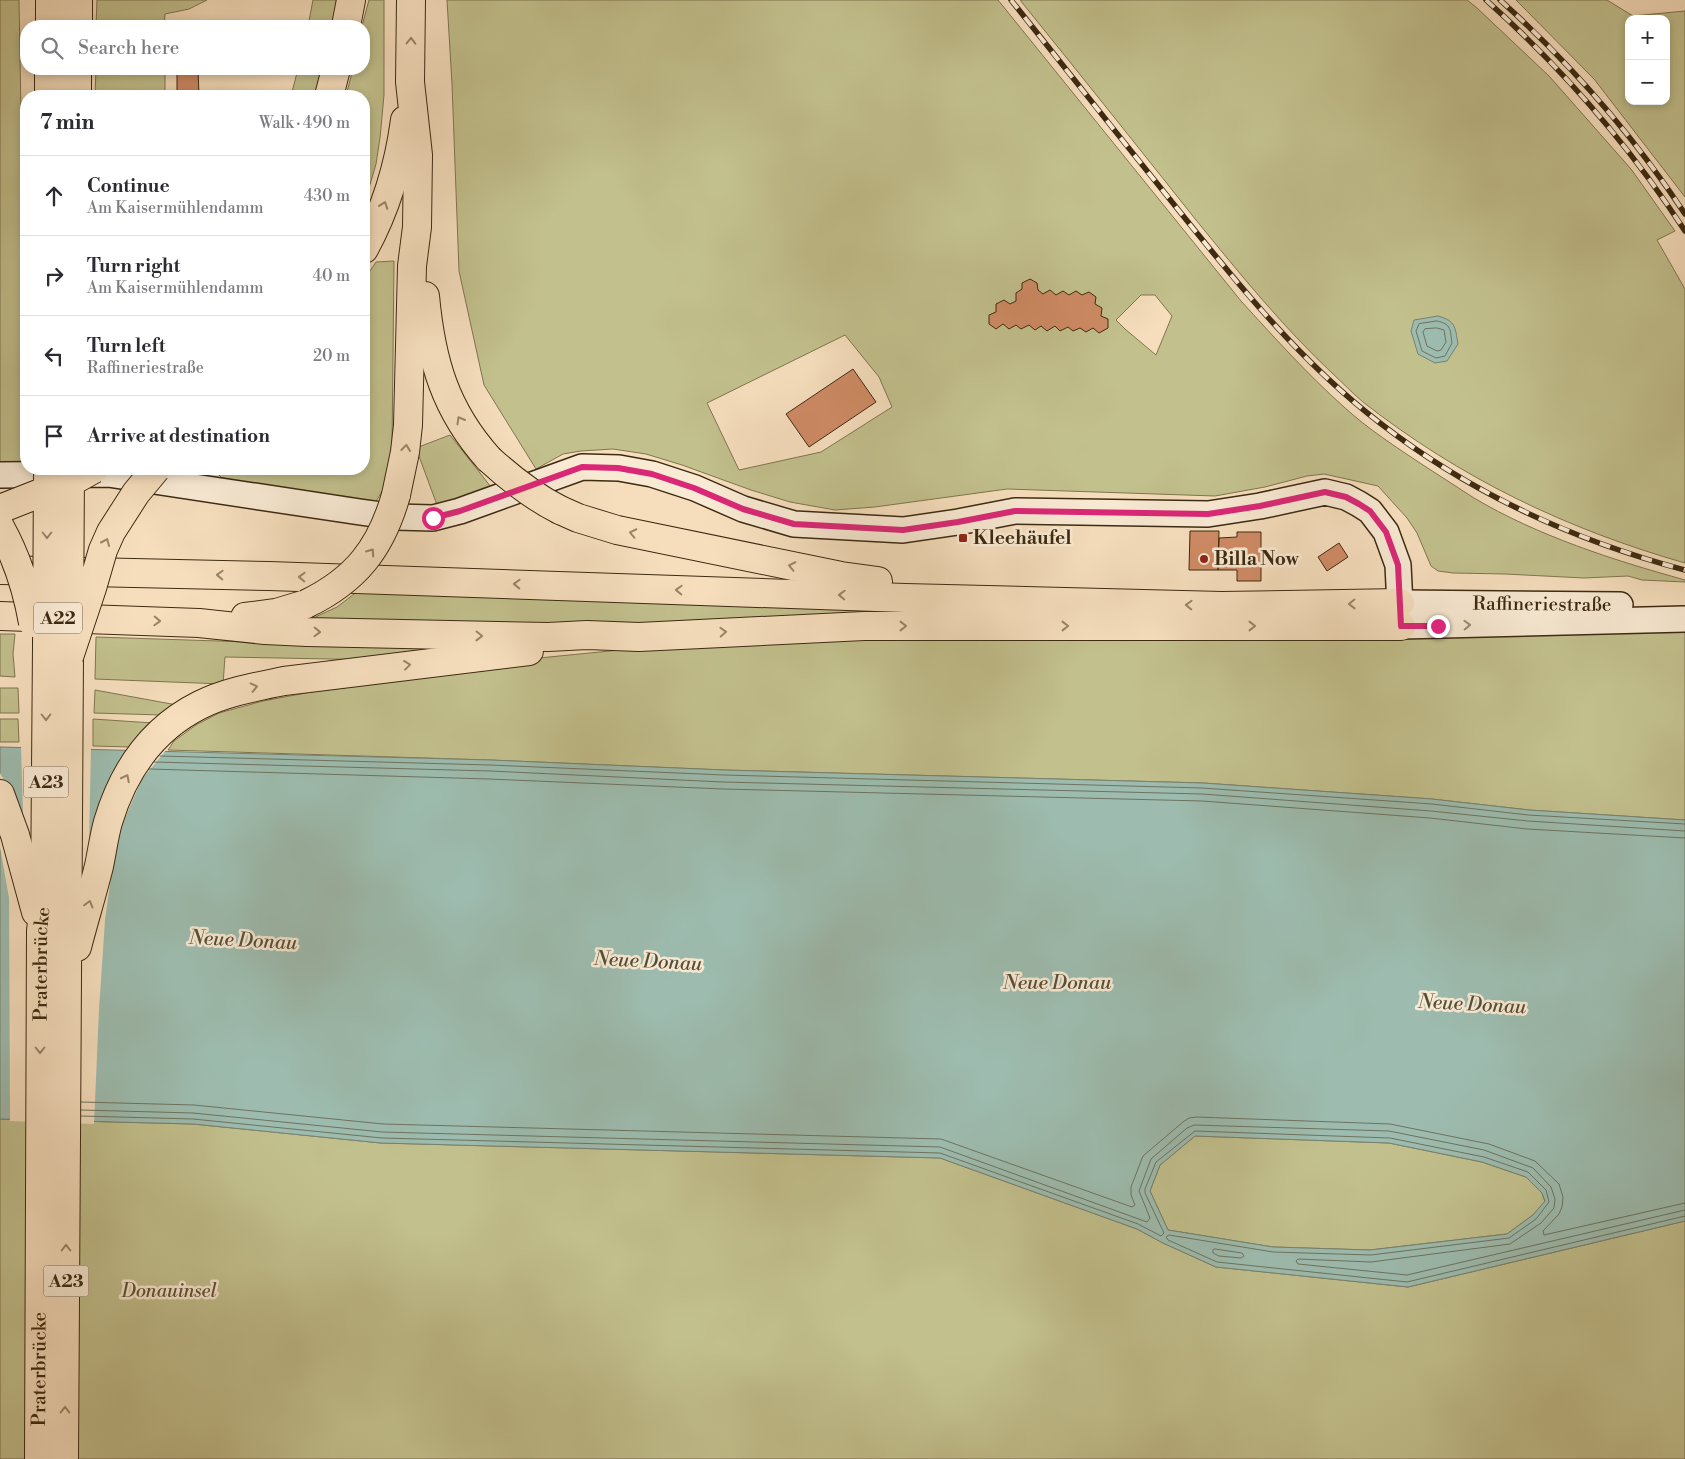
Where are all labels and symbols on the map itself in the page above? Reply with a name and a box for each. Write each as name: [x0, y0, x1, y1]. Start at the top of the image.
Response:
one-way arrow: [406, 37, 416, 44]
one-way arrow: [378, 201, 388, 210]
one-way arrow: [456, 417, 466, 426]
one-way arrow: [400, 443, 410, 452]
route start: [422, 507, 445, 530]
place label: Kleehäufel: [973, 526, 1072, 550]
one-way arrow: [628, 529, 637, 539]
one-way arrow: [42, 532, 52, 539]
marker: Kleehäufel: [957, 532, 969, 544]
one-way arrow: [100, 538, 111, 547]
place label: Billa Now: [1214, 547, 1300, 571]
one-way arrow: [365, 548, 374, 558]
marker: Billa Now: [1198, 553, 1210, 565]
one-way arrow: [788, 561, 796, 572]
one-way arrow: [216, 569, 224, 580]
one-way arrow: [298, 572, 306, 583]
one-way arrow: [513, 579, 521, 590]
one-way arrow: [675, 585, 683, 595]
one-way arrow: [837, 590, 845, 601]
street label: Raffineriestraße: [1472, 592, 1612, 617]
one-way arrow: [1347, 598, 1355, 609]
one-way arrow: [1185, 599, 1193, 610]
road number: A22: [34, 602, 82, 634]
route end: [1427, 615, 1450, 638]
one-way arrow: [153, 616, 161, 627]
one-way arrow: [1464, 620, 1472, 630]
one-way arrow: [900, 621, 907, 631]
one-way arrow: [1062, 621, 1070, 631]
one-way arrow: [1249, 621, 1257, 631]
one-way arrow: [719, 626, 727, 637]
one-way arrow: [314, 627, 321, 637]
one-way arrow: [476, 631, 484, 641]
one-way arrow: [403, 660, 411, 671]
one-way arrow: [249, 682, 258, 693]
one-way arrow: [41, 714, 51, 721]
road number: A23: [23, 766, 68, 798]
one-way arrow: [120, 774, 130, 783]
one-way arrow: [83, 901, 93, 909]
street label: Praterbrücke: [29, 906, 56, 1021]
water label: Neue Donau: [187, 926, 298, 956]
water label: Neue Donau: [592, 947, 703, 977]
water label: Neue Donau: [1002, 971, 1112, 996]
water label: Neue Donau: [1416, 990, 1527, 1020]
one-way arrow: [35, 1046, 46, 1054]
one-way arrow: [61, 1244, 71, 1252]
road number: A23: [44, 1266, 88, 1296]
park label: Donauinsel: [120, 1279, 217, 1303]
street label: Praterbrücke: [27, 1312, 52, 1426]
one-way arrow: [60, 1406, 70, 1414]

